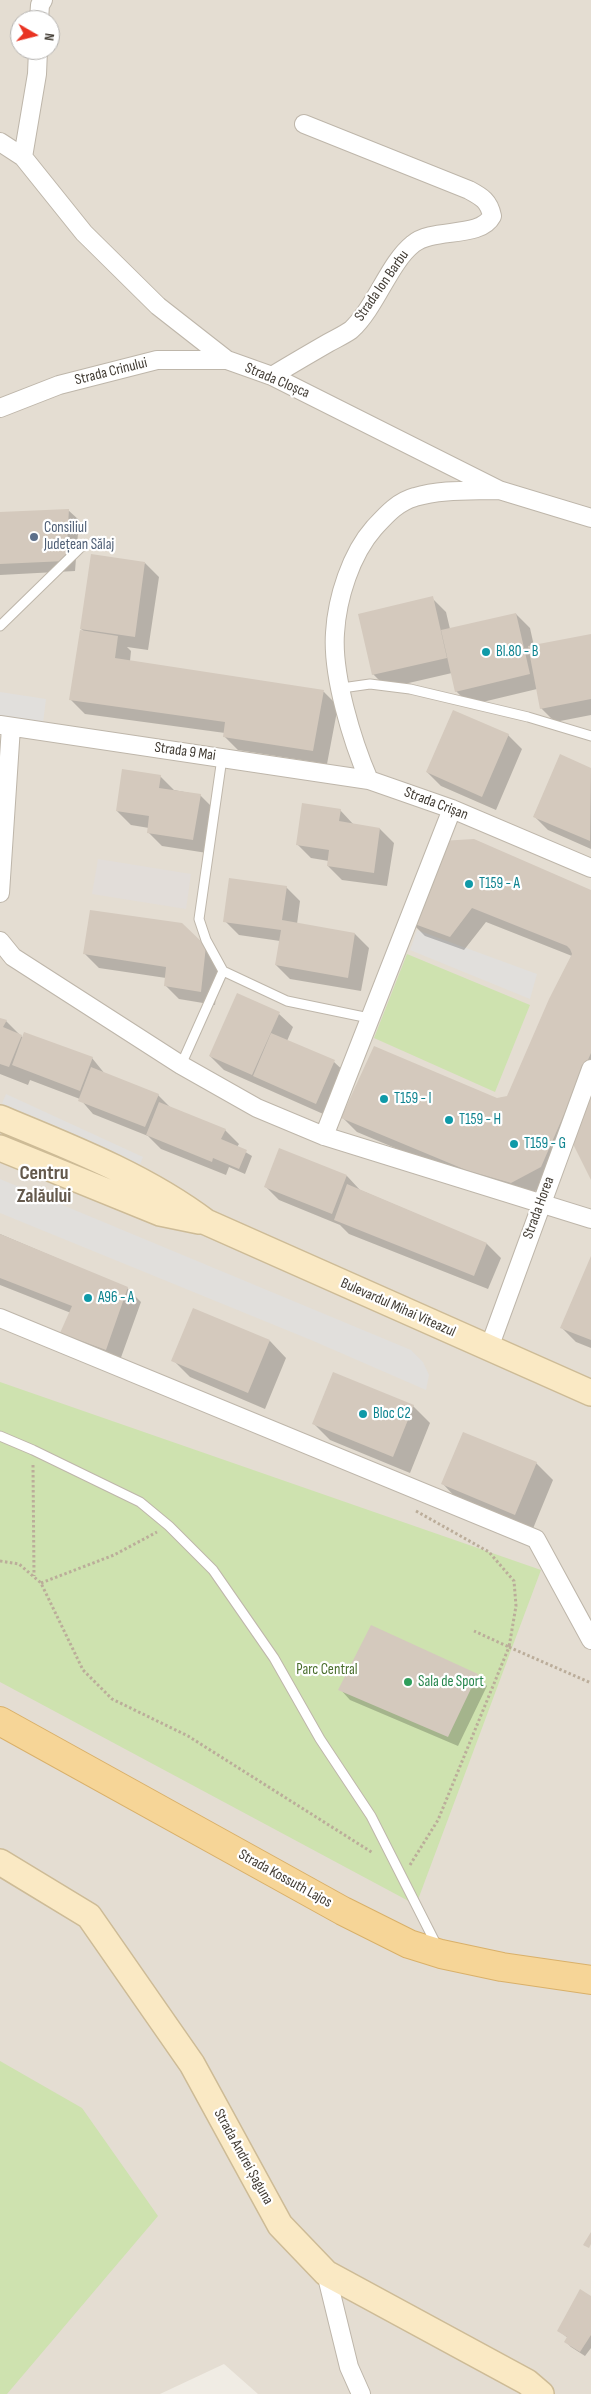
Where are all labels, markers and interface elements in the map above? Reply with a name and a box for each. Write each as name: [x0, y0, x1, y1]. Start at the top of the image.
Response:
north arrow: [10, 10, 60, 60]
text: N: [40, 32, 58, 42]
street label: Strada Ion Barbu: [351, 247, 413, 325]
street label: Strada Crinului: [73, 354, 149, 390]
street label: Strada Cloșca: [242, 359, 312, 403]
place label: Consiliul Județean Sălaj: [44, 519, 114, 554]
marker: Consiliul Județean Sălaj: [28, 531, 40, 543]
place label: Bl.80 - B: [496, 643, 538, 661]
marker: Bl.80 - B: [480, 646, 492, 658]
street label: Strada 9 Mai: [153, 739, 217, 765]
street label: Strada Crișan: [401, 784, 471, 824]
place label: T159 - A: [479, 875, 520, 893]
marker: T159 - A: [463, 878, 475, 890]
place label: T159 - I: [394, 1090, 431, 1108]
marker: T159 - I: [378, 1093, 390, 1105]
place label: T159 - H: [459, 1111, 501, 1129]
marker: T159 - H: [443, 1114, 455, 1126]
place label: T159 - G: [524, 1135, 566, 1153]
marker: T159 - G: [508, 1138, 520, 1150]
district label: Centru Zalăului: [17, 1162, 71, 1209]
street label: Strada Horea: [519, 1174, 559, 1242]
street label: Bulevardul Mihai Viteazul: [338, 1275, 458, 1341]
place label: A96 - A: [98, 1289, 134, 1307]
marker: A96 - A: [82, 1292, 94, 1304]
place label: Bloc C2: [373, 1405, 411, 1423]
marker: Bloc C2: [357, 1408, 369, 1420]
park label: Parc Central: [296, 1661, 358, 1679]
place label: Sala de Sport: [418, 1673, 484, 1691]
marker: Sala de Sport: [402, 1676, 414, 1688]
street label: Strada Kossuth Lajos: [235, 1846, 335, 1912]
street label: Strada Andrei Șaguna: [209, 2106, 277, 2208]

